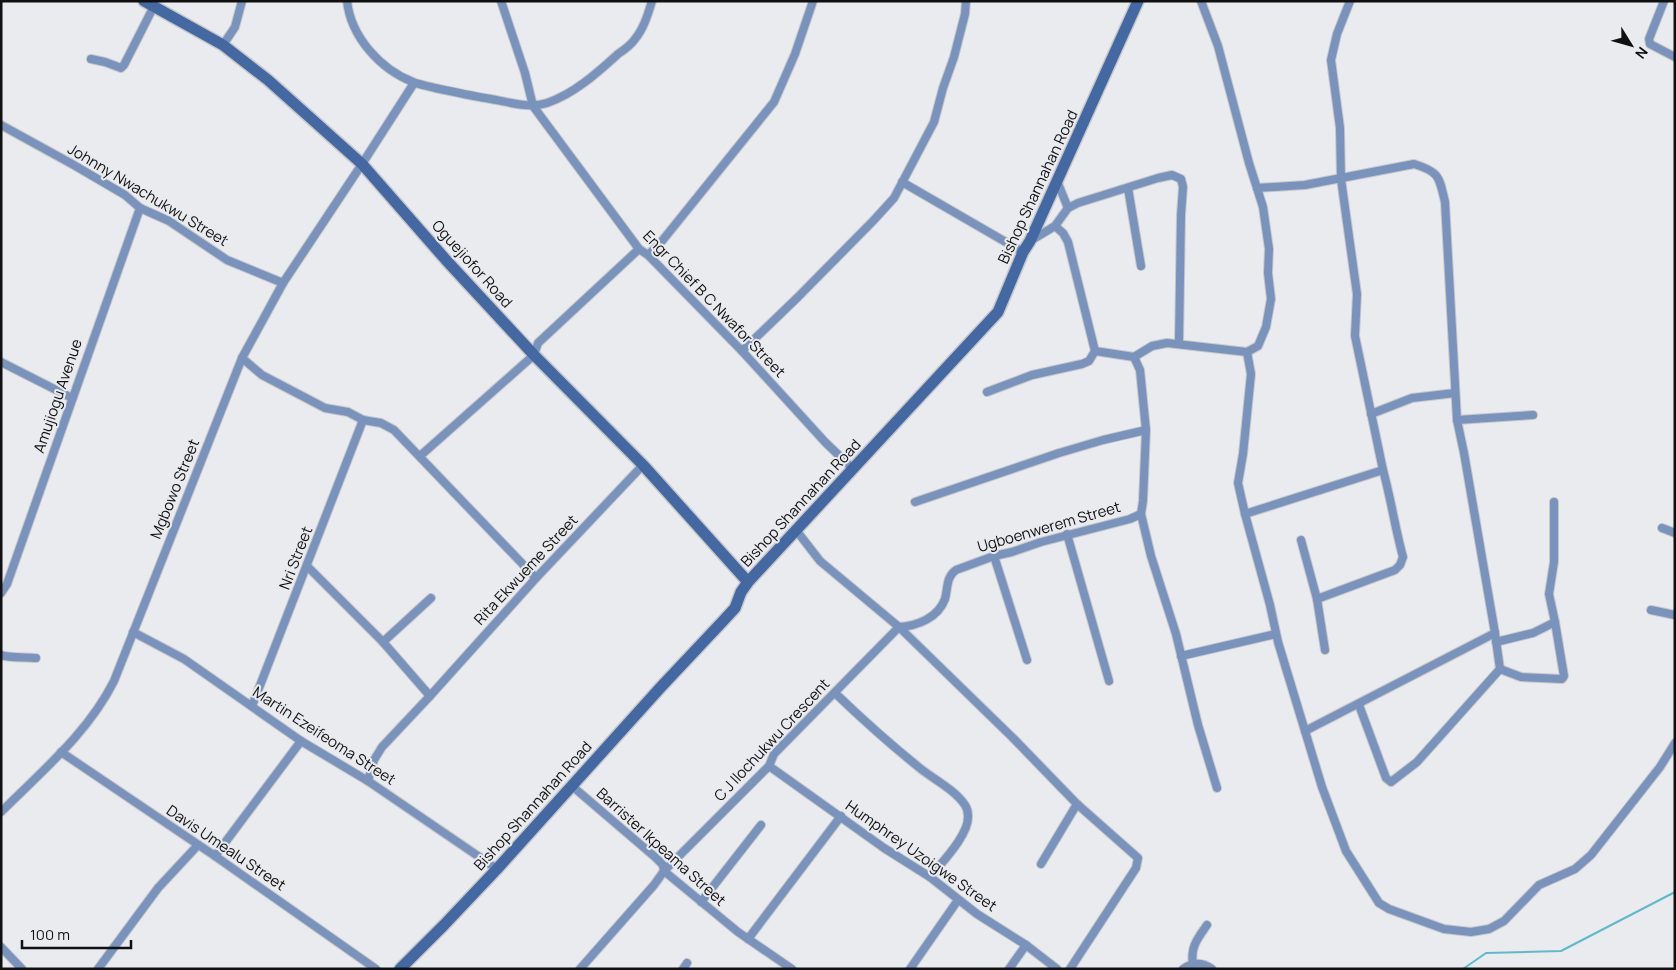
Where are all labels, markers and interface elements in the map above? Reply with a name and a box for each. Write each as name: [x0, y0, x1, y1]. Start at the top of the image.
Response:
north arrow: [1606, 20, 1656, 70]
text: N: [1631, 43, 1652, 63]
street label: Bishop Shannahan Road: [993, 106, 1082, 267]
street label: Johnny Nwachukwu Street: [64, 138, 232, 251]
street label: Oguejiofor Road: [427, 215, 517, 312]
street label: Engr Chief B C Nwafor Street: [638, 226, 790, 382]
street label: Amujiogu Avenue: [28, 336, 87, 456]
street label: Bishop Shannahan Road: [736, 434, 865, 571]
street label: Mgbowo Street: [145, 436, 204, 542]
street label: Ugboenwerem Street: [975, 496, 1123, 557]
street label: Rita Ekwueme Street: [469, 510, 582, 629]
street label: Nri Street: [274, 523, 317, 593]
street label: C J Ilochukwu Crescent: [709, 674, 834, 806]
street label: Martin Ezeifeoma Street: [249, 681, 400, 790]
street label: Bishop Shannahan Road: [469, 736, 597, 875]
street label: Barrister Ikpeama Street: [592, 783, 731, 910]
street label: Humphrey Uzoigwe Street: [841, 795, 1001, 916]
street label: Davis Umealu Street: [162, 800, 290, 895]
scale bar: [22, 918, 131, 950]
text: 100 m: [30, 924, 70, 945]

